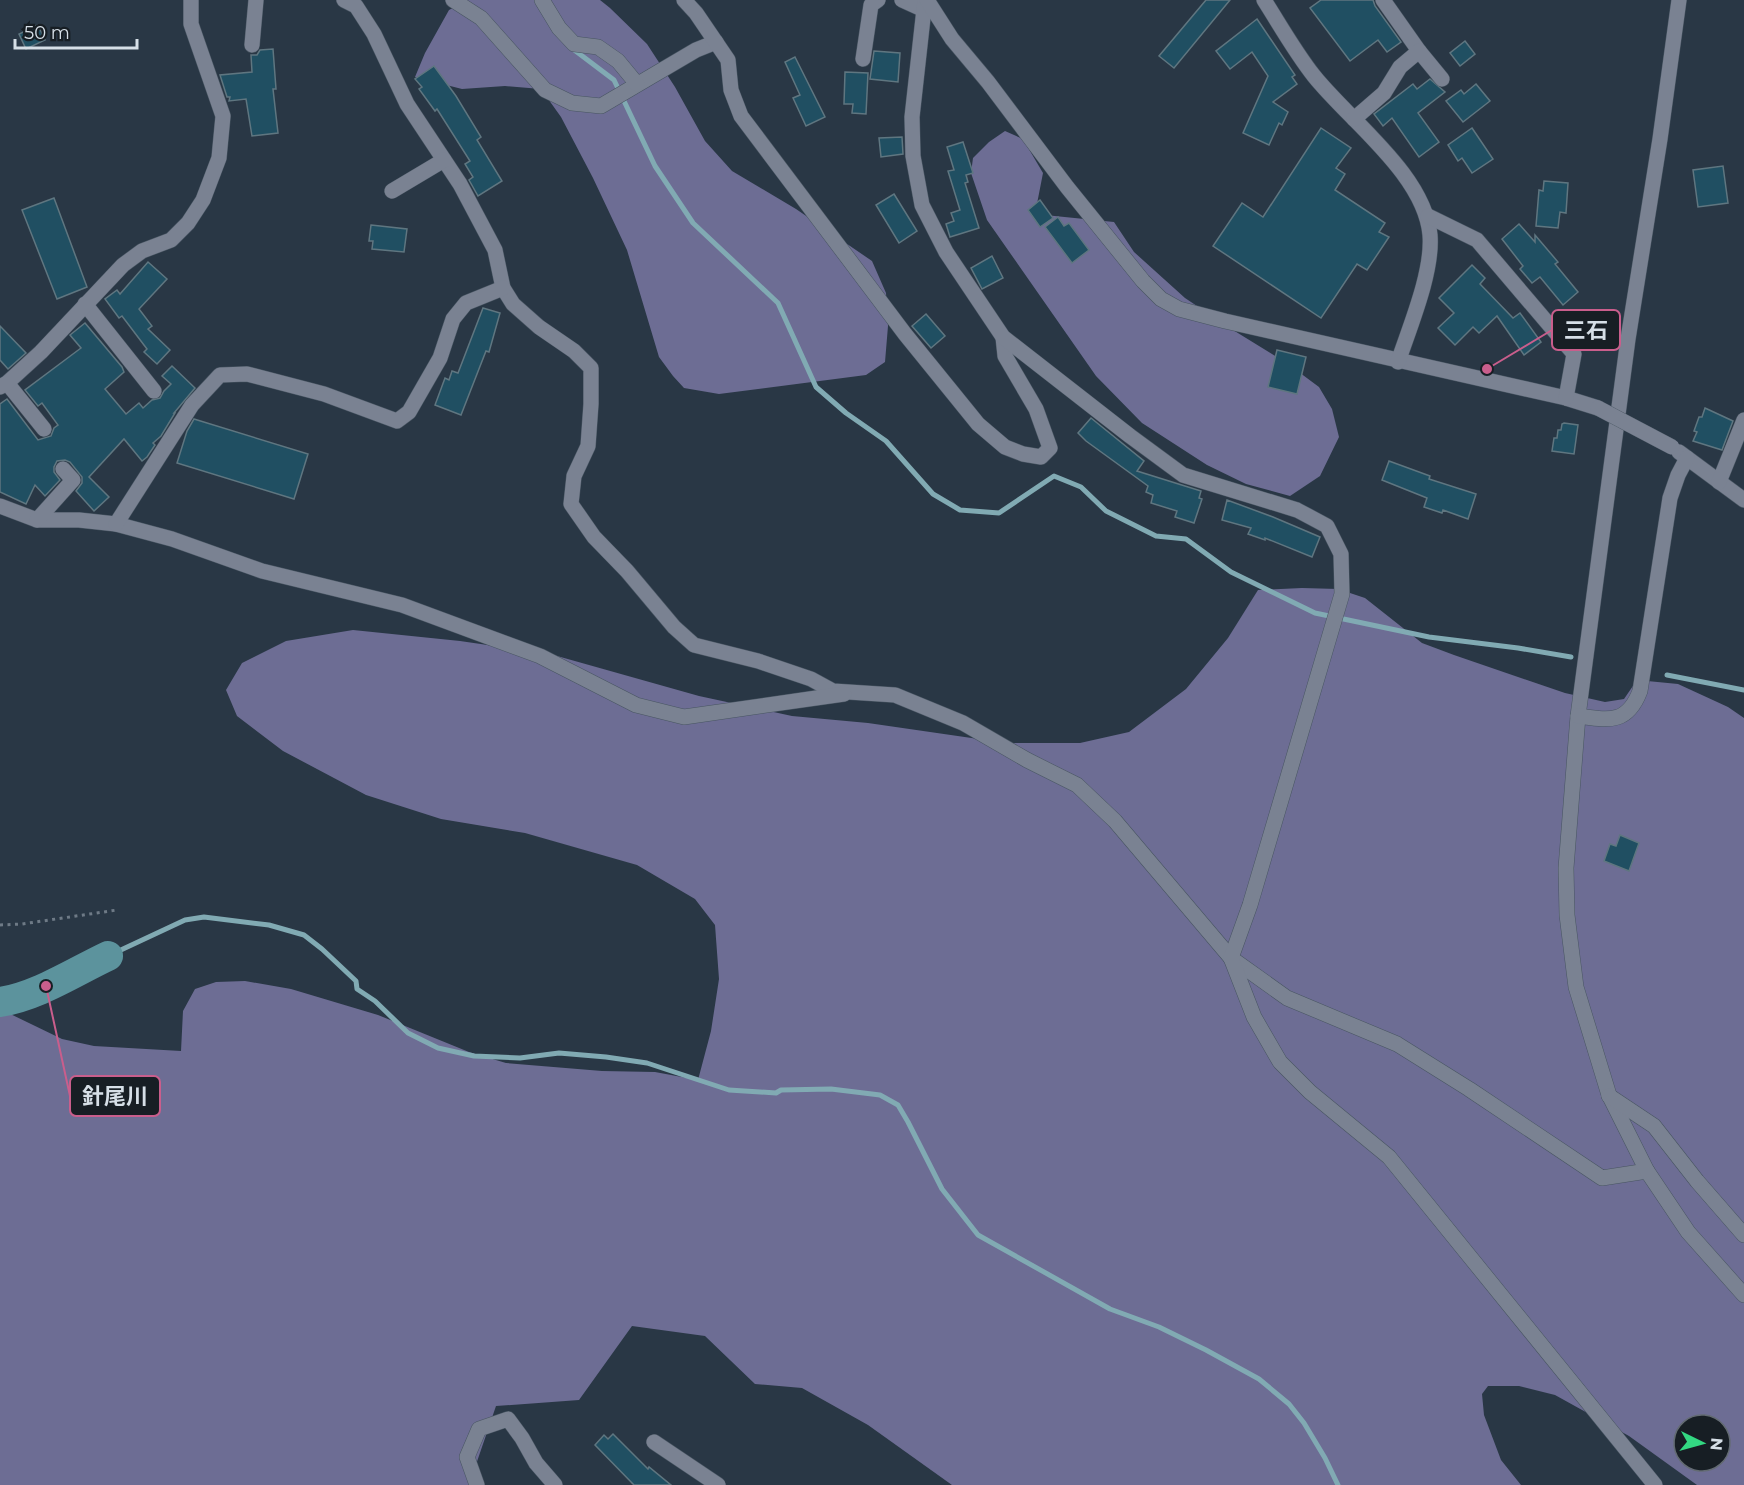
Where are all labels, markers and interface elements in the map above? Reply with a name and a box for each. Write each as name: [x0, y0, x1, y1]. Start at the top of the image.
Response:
scale bar: [15, 12, 136, 50]
text: 50 m: [24, 22, 70, 44]
callout: 三石: [1552, 310, 1620, 350]
text: 三石: [1564, 317, 1608, 344]
callout: 針尾川: [70, 1076, 160, 1116]
text: 針尾川: [82, 1083, 148, 1110]
north arrow: [1672, 1413, 1732, 1473]
text: N: [1706, 1437, 1726, 1452]

